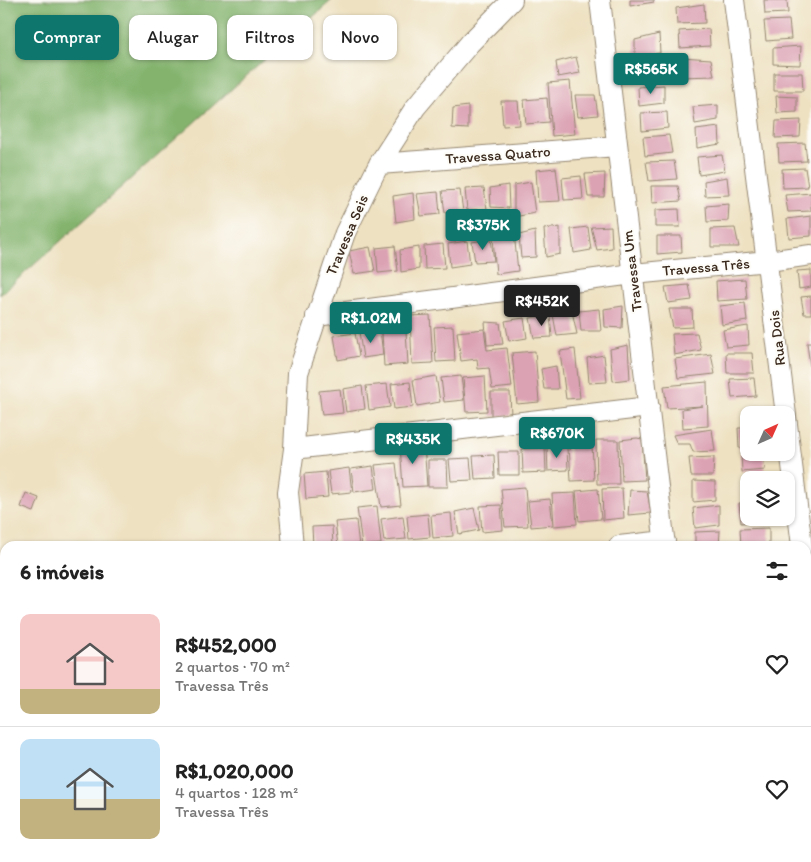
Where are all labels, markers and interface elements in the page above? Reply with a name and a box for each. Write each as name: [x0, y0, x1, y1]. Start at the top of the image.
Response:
chip: Comprar: [15, 15, 119, 60]
chip: Alugar: [129, 15, 217, 60]
chip: Filtros: [227, 15, 313, 60]
chip: Novo: [323, 15, 397, 60]
pin: R$565K: [610, 52, 692, 95]
text: R$565K: [624, 59, 678, 78]
street label: Travessa Quatro: [445, 142, 551, 168]
street label: Travessa Seis: [322, 192, 372, 278]
pin: R$375K: [442, 208, 524, 251]
text: R$375K: [457, 215, 509, 234]
street label: Travessa Um: [618, 229, 646, 313]
street label: Travessa Três: [662, 254, 751, 280]
pin: R$452K: [501, 284, 583, 327]
text: R$452K: [515, 291, 569, 310]
pin: R$1.02M: [325, 302, 417, 344]
text: R$1.02M: [341, 308, 401, 327]
street label: Rua Dois: [765, 309, 789, 367]
north arrow: [740, 406, 795, 461]
map controls: [740, 406, 795, 526]
pin: R$670K: [516, 416, 598, 459]
pin: R$435K: [372, 422, 454, 465]
text: R$670K: [530, 423, 584, 442]
text: R$435K: [386, 429, 440, 448]
button: layers: [740, 471, 795, 526]
icon: filters: [763, 557, 791, 585]
text: 6 imóveis: [20, 559, 104, 584]
text: R$452,000: [175, 632, 277, 657]
icon: home: [60, 634, 120, 694]
icon: heart: [763, 650, 791, 678]
text: 2 quartos · 70 m²: [175, 657, 290, 676]
text: Travessa Três: [175, 676, 269, 695]
text: R$1,020,000: [175, 758, 294, 783]
icon: home: [60, 759, 120, 819]
icon: heart: [763, 775, 791, 803]
text: 4 quartos · 128 m²: [175, 783, 298, 802]
text: Travessa Três: [175, 802, 269, 821]

